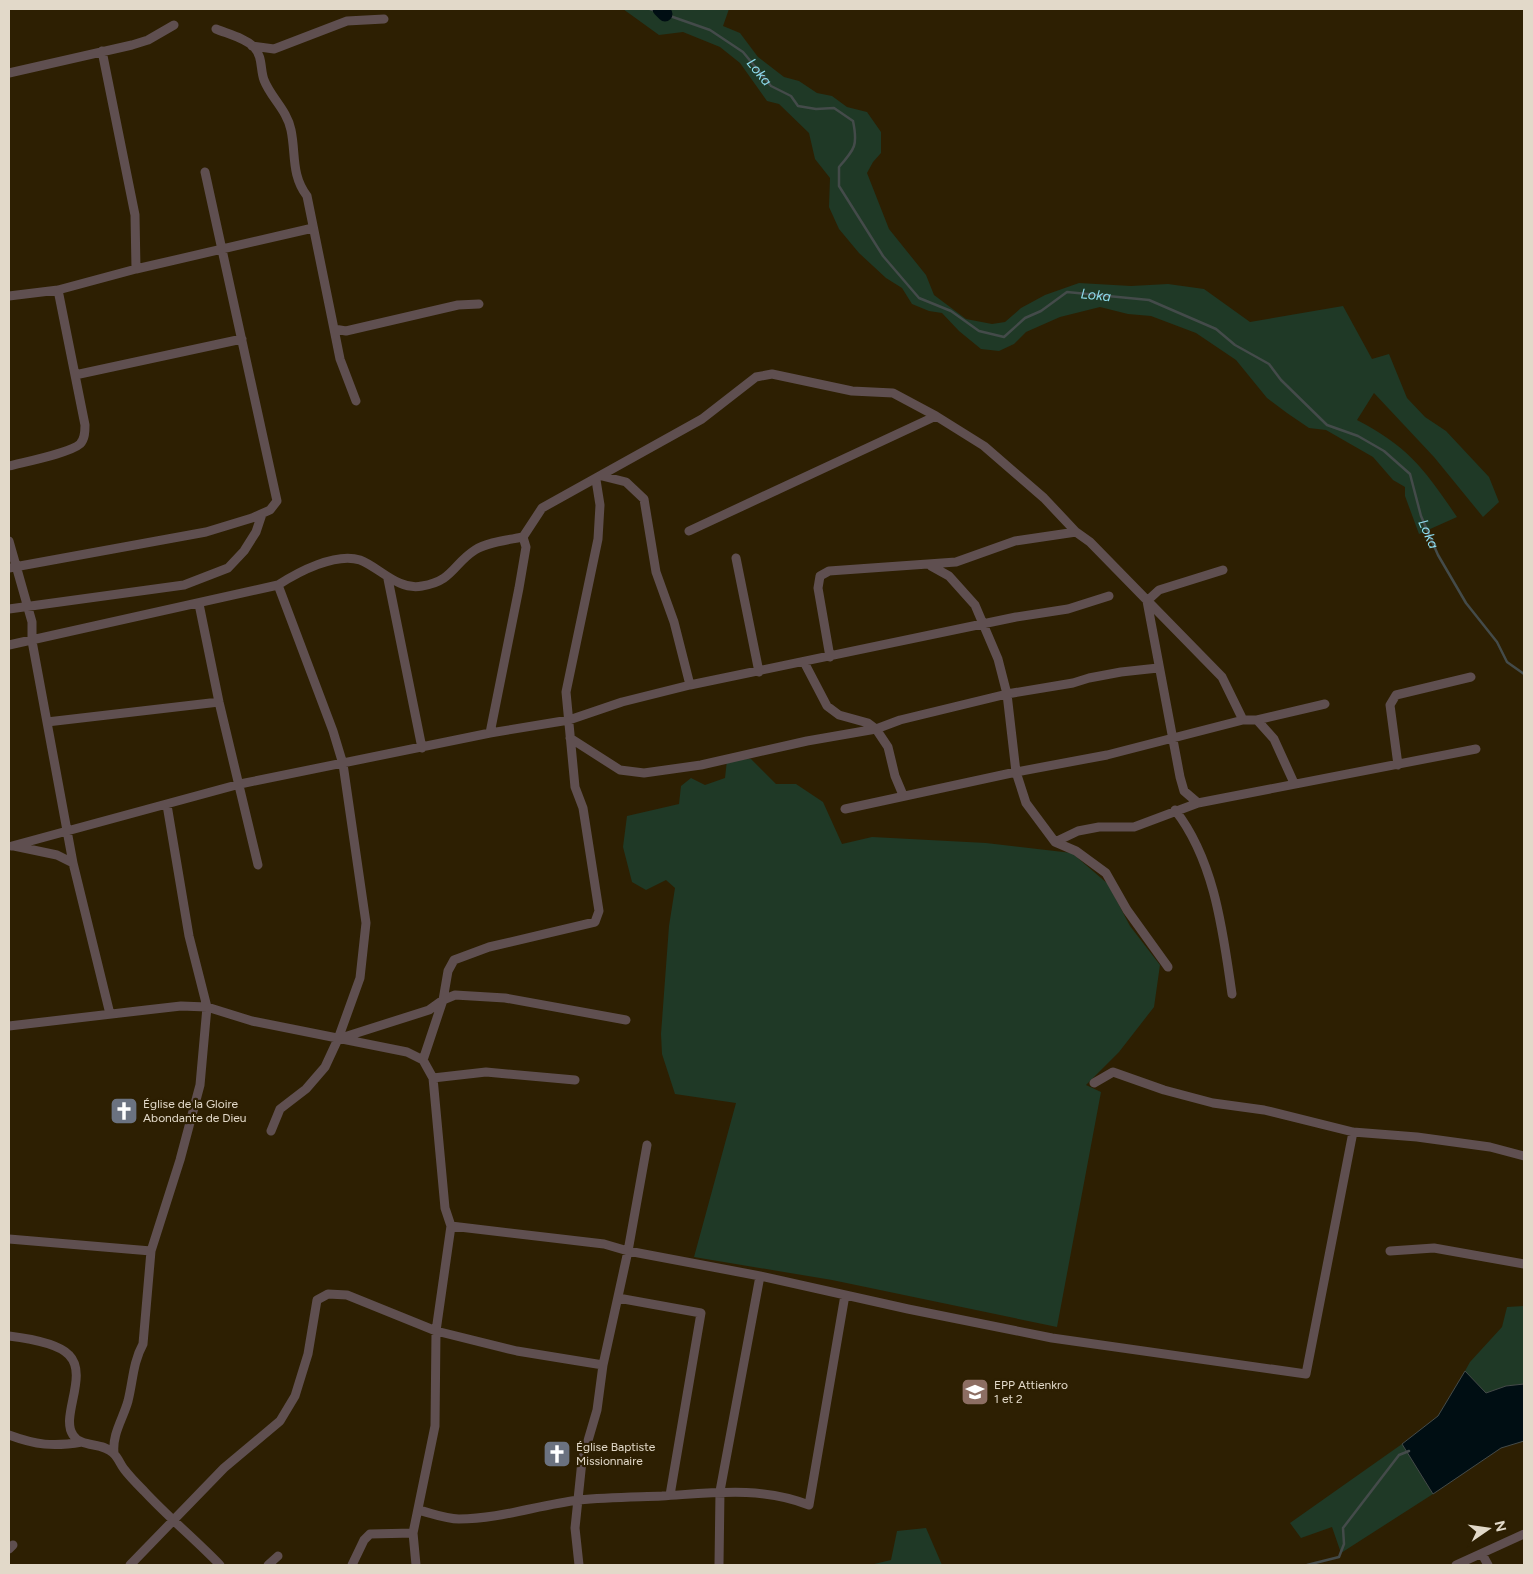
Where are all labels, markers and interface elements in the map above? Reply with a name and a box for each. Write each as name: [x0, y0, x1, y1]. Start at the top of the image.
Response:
water label: Loka: [743, 55, 776, 89]
water label: Loka: [1080, 285, 1112, 305]
water label: Loka: [1415, 517, 1443, 551]
church icon: Église de la Gloire Abondante de Dieu: [109, 1096, 139, 1126]
place label: Église de la Gloire Abondante de Dieu: [143, 1097, 247, 1125]
school or university icon: EPP Attienkro 1 et 2: [960, 1377, 990, 1407]
place label: EPP Attienkro 1 et 2: [994, 1378, 1068, 1406]
church icon: Église Baptiste Missionnaire: [542, 1439, 572, 1469]
place label: Église Baptiste Missionnaire: [576, 1440, 656, 1468]
north arrow: [1463, 1504, 1513, 1554]
text: N: [1491, 1519, 1510, 1533]

